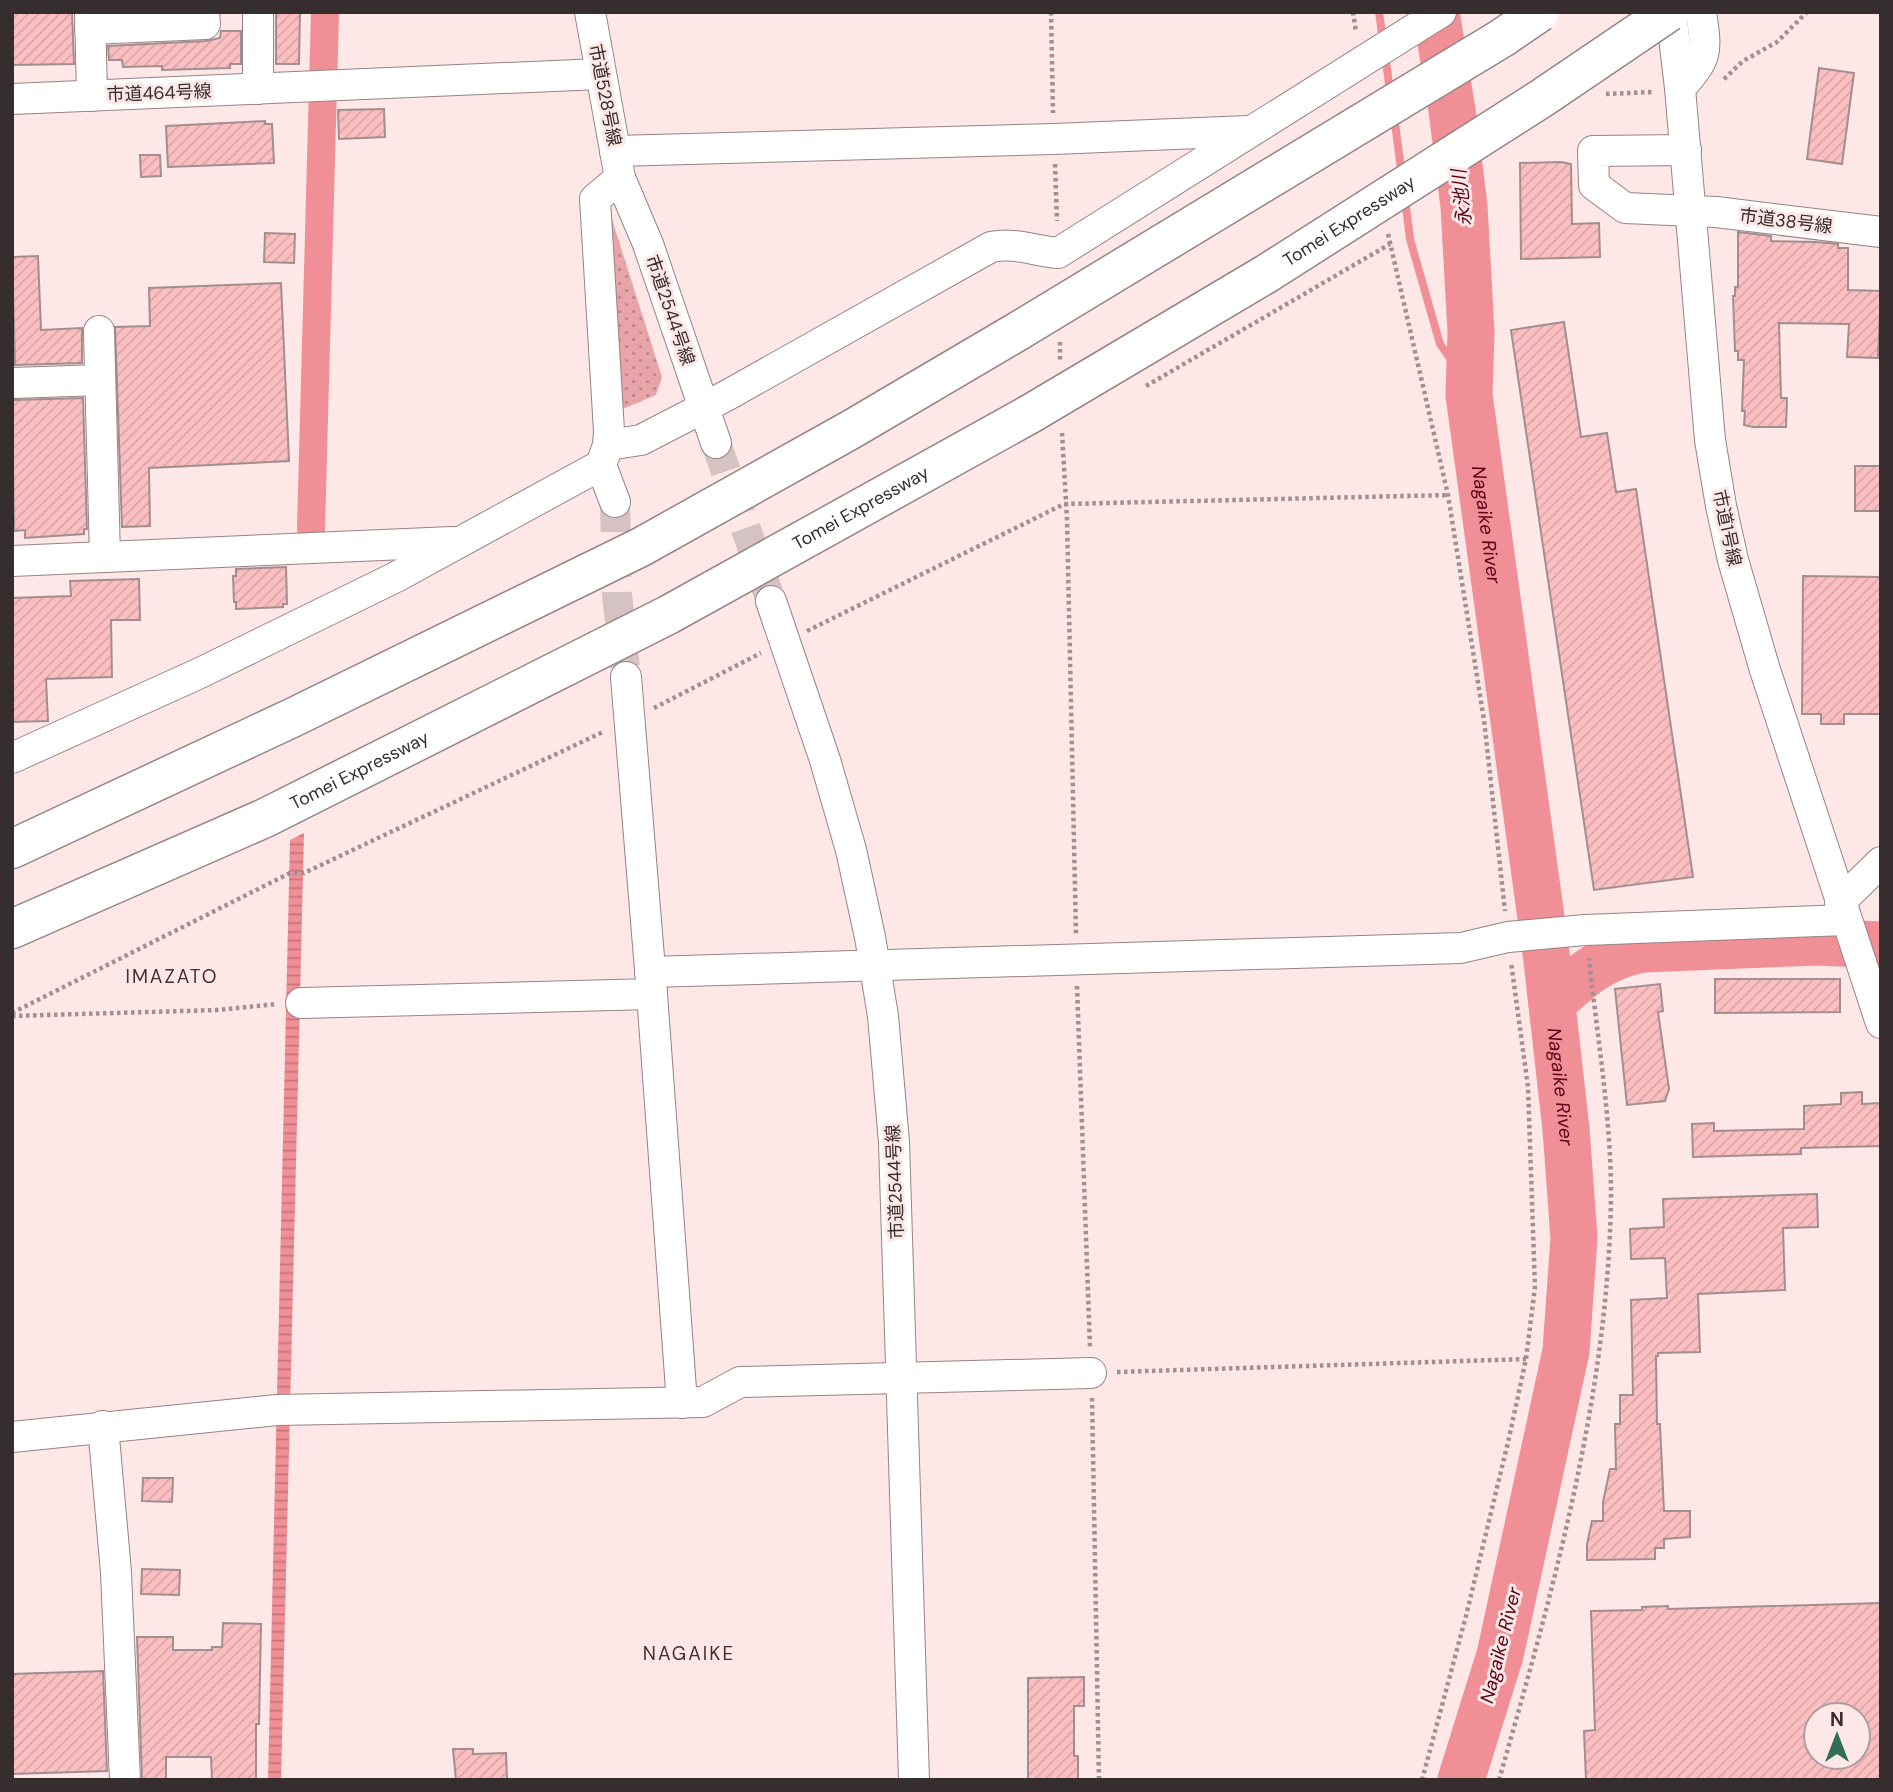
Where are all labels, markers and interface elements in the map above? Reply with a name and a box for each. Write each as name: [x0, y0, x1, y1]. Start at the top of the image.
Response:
street label: 市道528号線: [583, 42, 627, 148]
street label: 市道464号線: [106, 79, 212, 107]
water label: 永池川: [1446, 166, 1477, 228]
street label: Tomei Expressway: [1278, 170, 1420, 272]
street label: 市道38号線: [1738, 203, 1834, 239]
street label: 市道2544号線: [640, 252, 700, 368]
street label: Tomei Expressway: [788, 461, 933, 555]
water label: Nagaike River: [1466, 464, 1507, 586]
street label: 市道1号線: [1707, 488, 1747, 568]
street label: Tomei Expressway: [286, 725, 433, 815]
district label: IMAZATO: [125, 964, 219, 989]
water label: Nagaike River: [1542, 1026, 1579, 1147]
street label: 市道2544号線: [881, 1124, 909, 1240]
water label: Nagaike River: [1474, 1584, 1527, 1706]
district label: NAGAIKE: [643, 1641, 735, 1666]
north arrow: [1802, 1701, 1872, 1771]
text: N: [1830, 1707, 1844, 1732]

